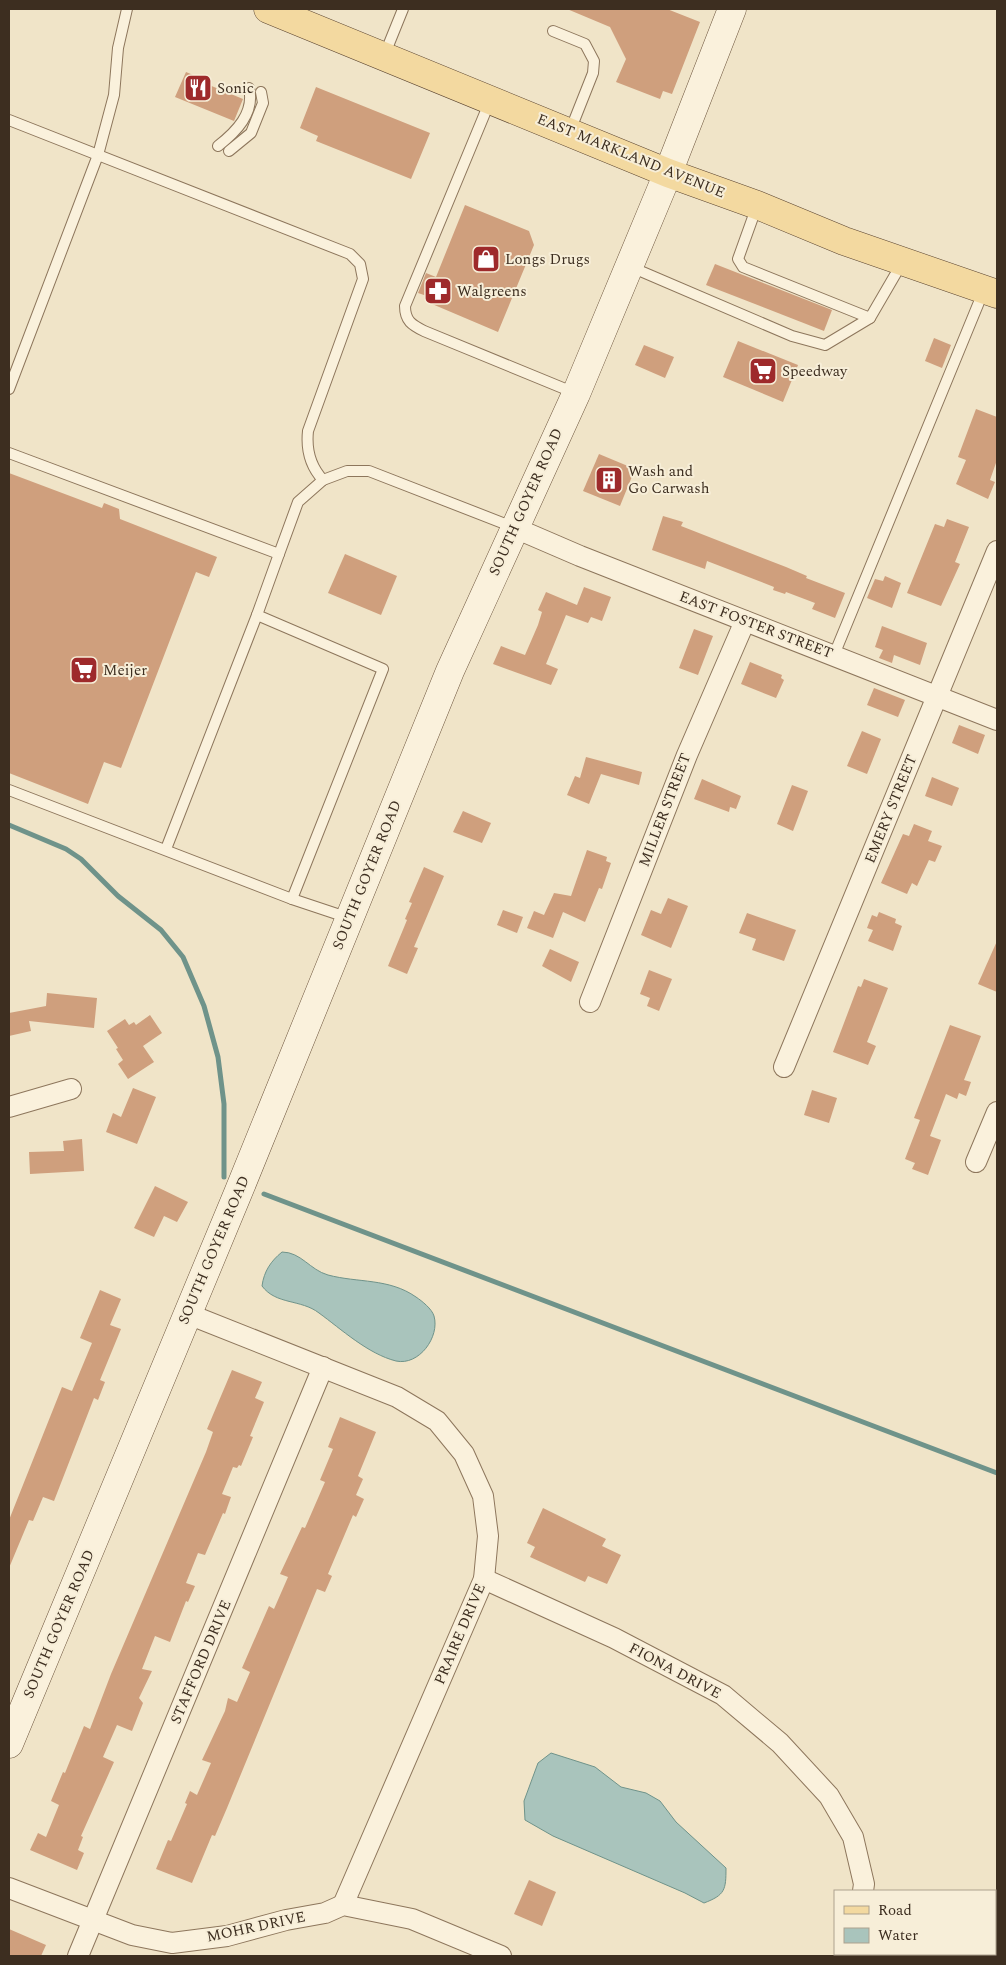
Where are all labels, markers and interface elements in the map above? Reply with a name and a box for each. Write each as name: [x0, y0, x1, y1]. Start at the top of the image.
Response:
restaurant icon: Sonic: [183, 73, 213, 103]
place label: Sonic: [217, 77, 254, 100]
street label: EAST MARKLAND AVENUE: [533, 108, 729, 204]
shop icon: Longs Drugs: [471, 244, 501, 274]
place label: Longs Drugs: [505, 248, 590, 271]
pharmacy icon: Walgreens: [423, 276, 453, 306]
place label: Walgreens: [457, 280, 527, 303]
supermarket icon: Speedway: [748, 356, 778, 386]
place label: Speedway: [782, 360, 848, 383]
street label: SOUTH GOYER ROAD: [483, 424, 569, 580]
place label: Wash and Go Carwash: [628, 460, 710, 500]
building icon: Wash and Go Carwash: [594, 465, 624, 495]
street label: EAST FOSTER STREET: [676, 585, 836, 665]
supermarket icon: Meijer: [69, 655, 99, 685]
place label: Meijer: [103, 659, 147, 682]
street label: MILLER STREET: [633, 750, 697, 870]
street label: EMERY STREET: [859, 751, 923, 867]
street label: SOUTH GOYER ROAD: [326, 797, 408, 953]
street label: SOUTH GOYER ROAD: [172, 1172, 256, 1328]
street label: SOUTH GOYER ROAD: [17, 1546, 101, 1702]
street label: PRAIRE DRIVE: [428, 1580, 492, 1688]
street label: STAFFORD DRIVE: [164, 1596, 238, 1728]
street label: FIONA DRIVE: [625, 1637, 725, 1705]
legend: [834, 1890, 996, 1955]
text: Road: [878, 1899, 912, 1922]
street label: MOHR DRIVE: [204, 1905, 308, 1949]
text: Water: [878, 1924, 918, 1947]

